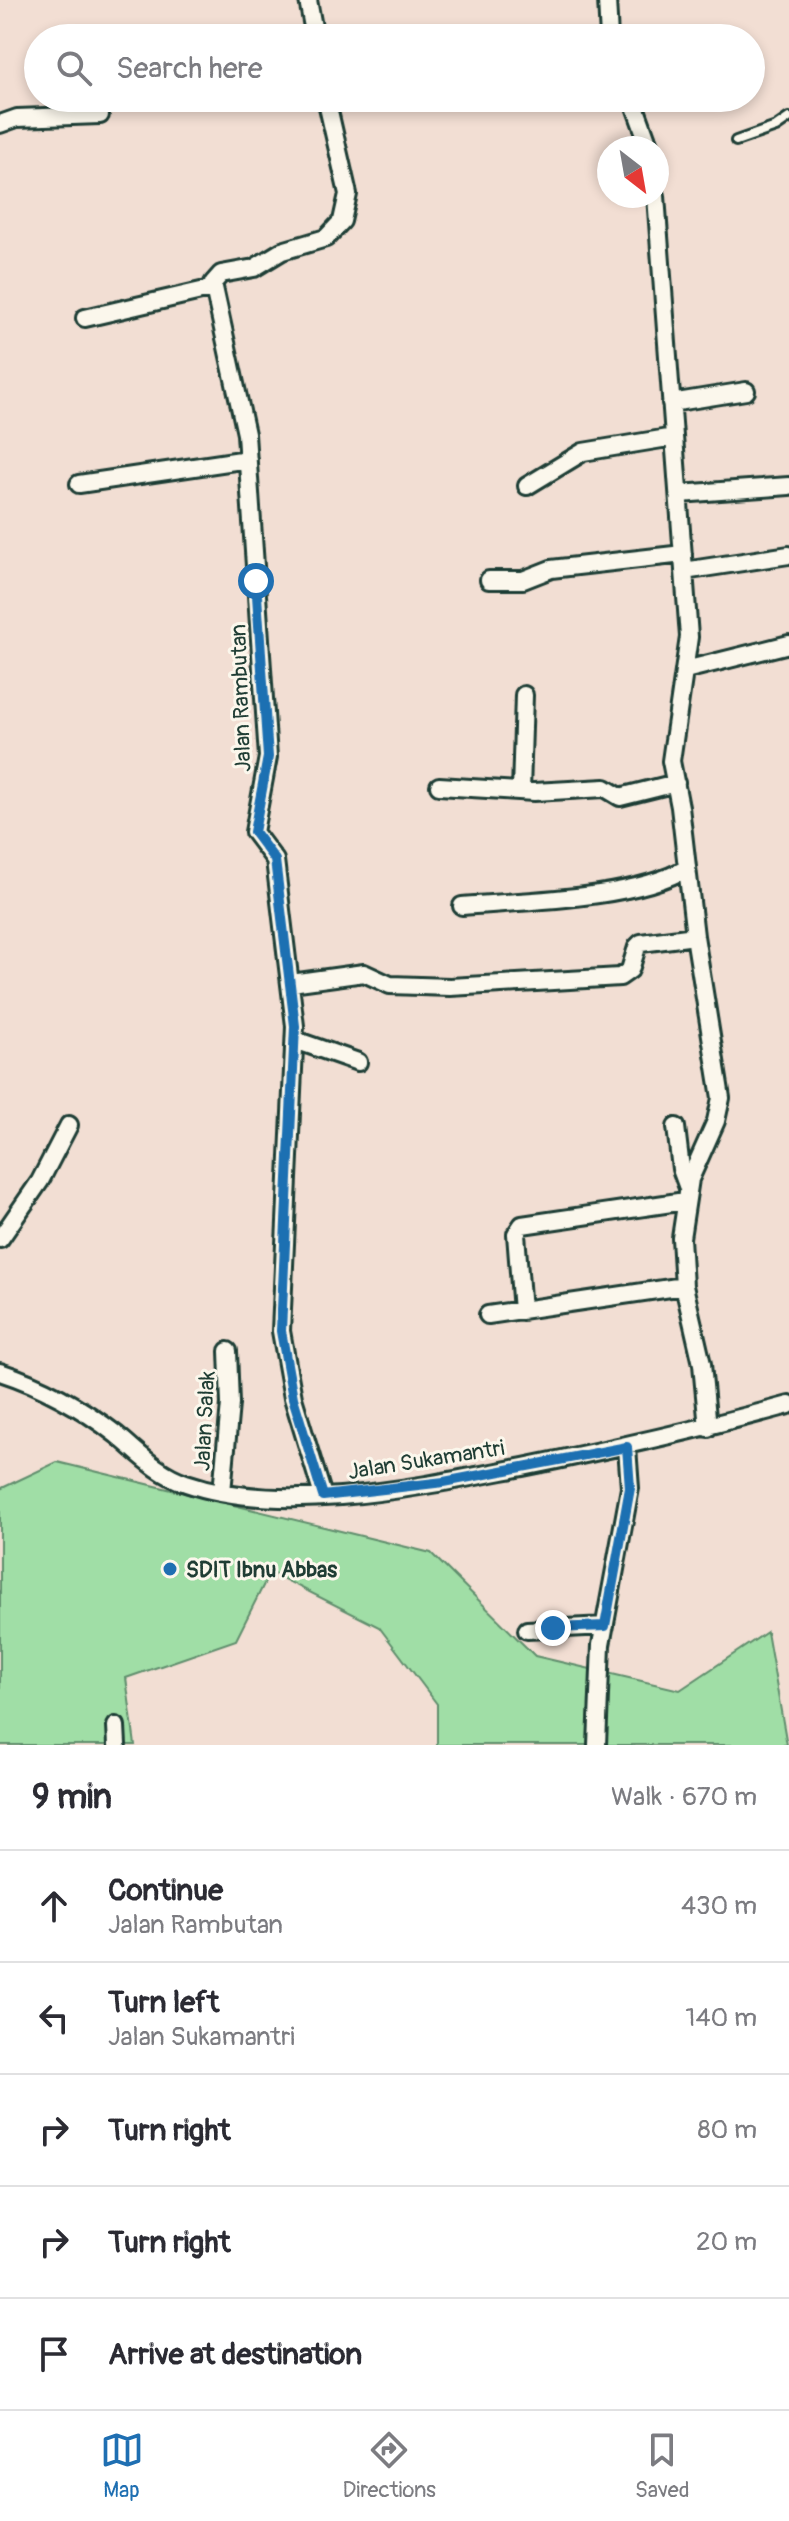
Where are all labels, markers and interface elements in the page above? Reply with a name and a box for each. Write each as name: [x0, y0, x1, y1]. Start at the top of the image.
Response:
search box: [24, 24, 765, 112]
icon: search: [52, 46, 96, 90]
text: Search here: [116, 50, 263, 87]
north arrow: [597, 136, 669, 208]
route start: [238, 563, 274, 599]
street label: Jalan Rambutan: [224, 623, 258, 772]
street label: Jalan Salak: [188, 1370, 222, 1472]
street label: Jalan Sukamantri: [346, 1434, 506, 1486]
place label: SDIT Ibnu Abbas: [186, 1556, 337, 1584]
marker: SDIT Ibnu Abbas: [161, 1560, 179, 1578]
route end: [535, 1610, 571, 1646]
text: 9 min: [32, 1776, 112, 1819]
text: Walk · 670 m: [611, 1781, 757, 1813]
text: Continue: [108, 1872, 223, 1909]
icon: ahead: [32, 1884, 76, 1928]
text: 430 m: [681, 1890, 757, 1922]
text: Jalan Rambutan: [108, 1909, 283, 1941]
text: Turn left: [108, 1984, 219, 2021]
icon: left: [32, 1996, 76, 2040]
text: 140 m: [685, 2002, 757, 2034]
text: Jalan Sukamantri: [108, 2021, 295, 2053]
icon: right: [32, 2108, 76, 2152]
text: Turn right: [108, 2112, 231, 2149]
text: 80 m: [697, 2114, 757, 2146]
icon: right: [32, 2220, 76, 2264]
text: Turn right: [108, 2224, 231, 2261]
text: 20 m: [696, 2226, 757, 2258]
icon: arrive: [32, 2332, 76, 2376]
text: Arrive at destination: [108, 2336, 362, 2373]
tab: Map: [100, 2428, 144, 2504]
tab: Directions: [343, 2428, 436, 2504]
tab: Saved: [635, 2428, 689, 2504]

